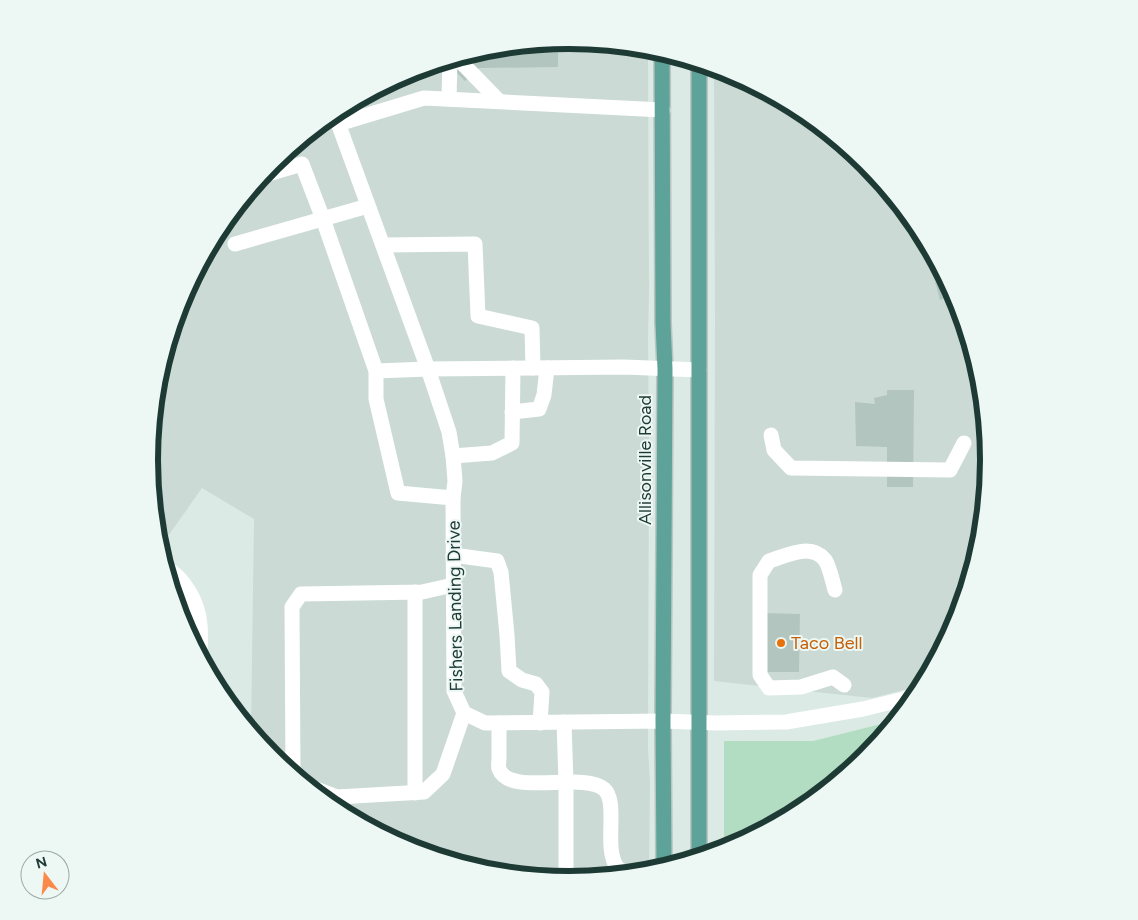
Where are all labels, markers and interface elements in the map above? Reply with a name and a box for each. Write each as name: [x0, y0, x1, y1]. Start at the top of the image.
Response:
street label: Allisonville Road: [634, 395, 656, 525]
street label: Fishers Landing Drive: [443, 520, 467, 692]
place label: Taco Bell: [791, 632, 862, 654]
marker: Taco Bell: [775, 637, 787, 649]
north arrow: [20, 850, 70, 900]
text: N: [34, 853, 49, 873]

